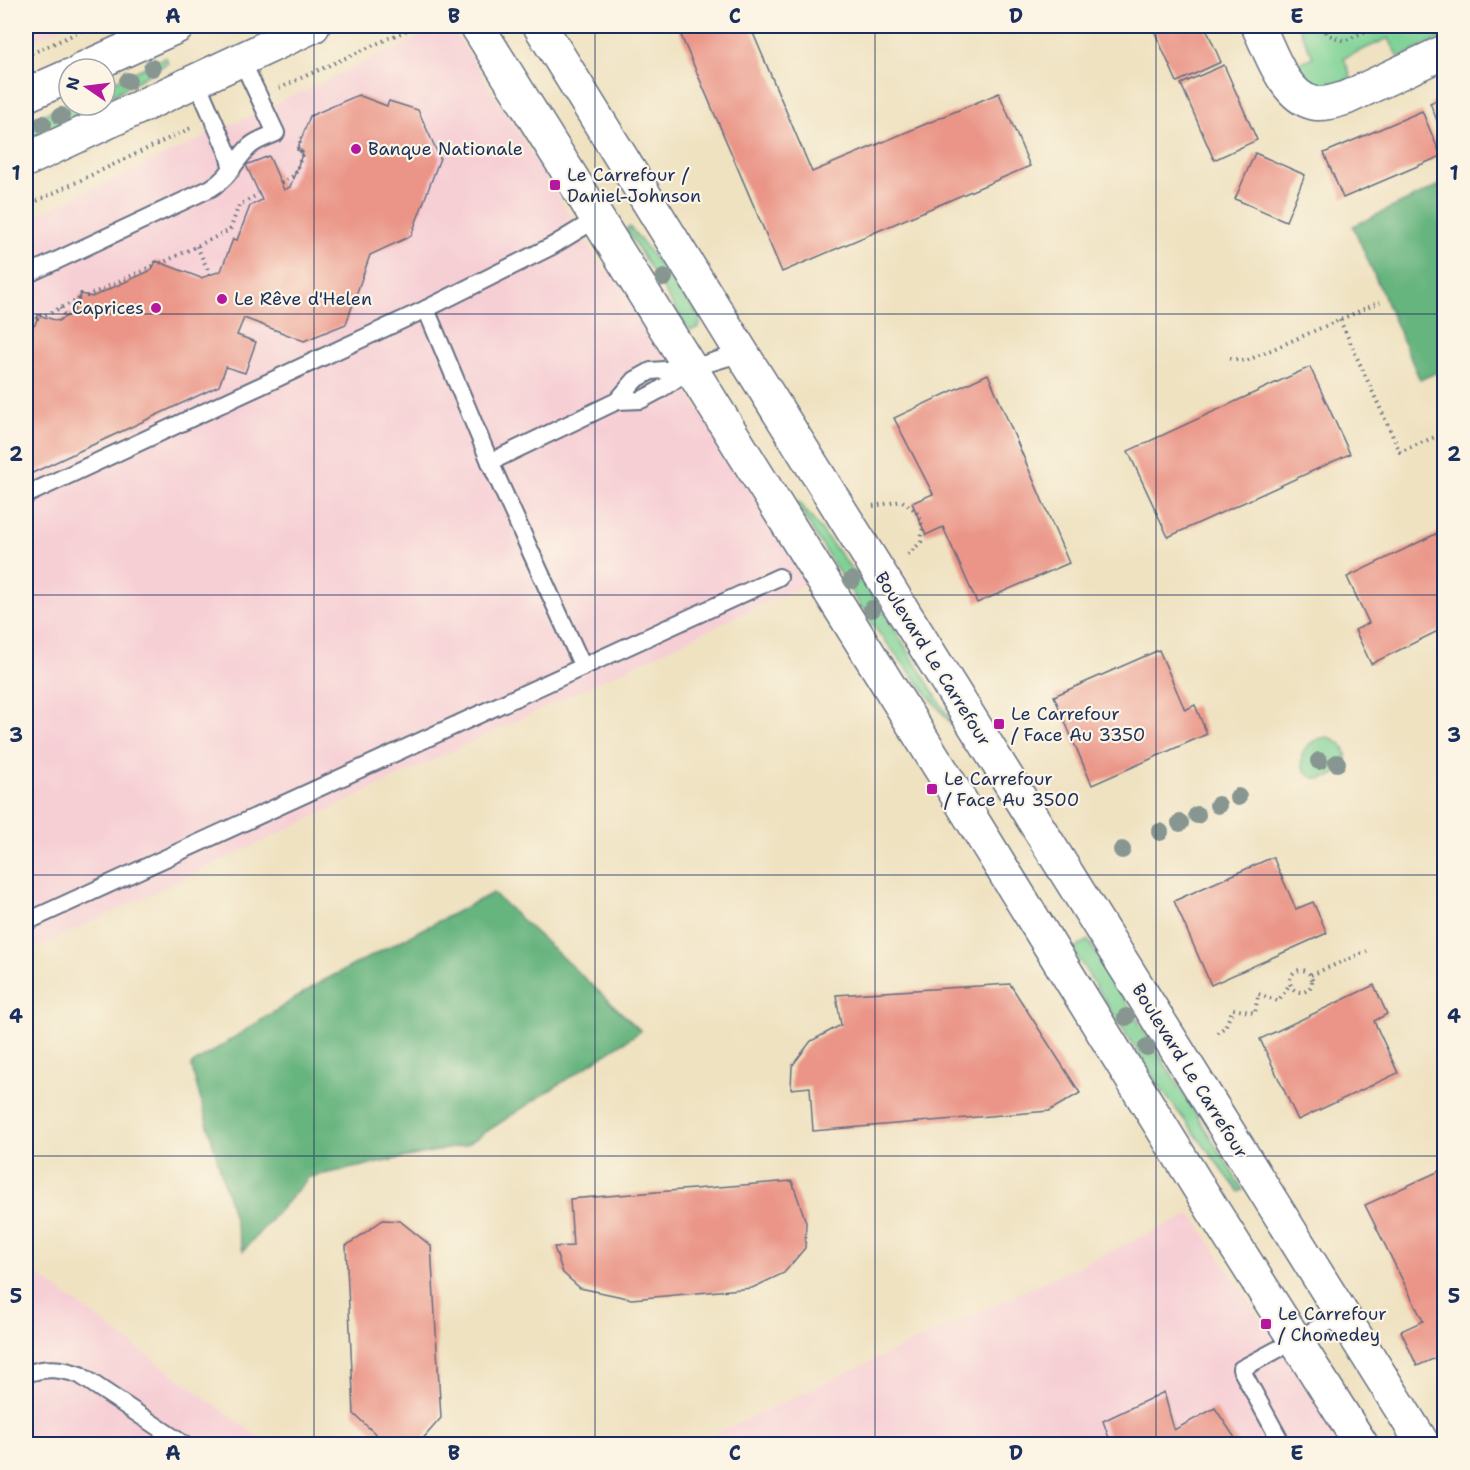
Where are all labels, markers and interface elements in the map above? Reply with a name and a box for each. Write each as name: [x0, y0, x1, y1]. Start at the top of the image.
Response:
text: A: [165, 3, 181, 29]
text: B: [448, 3, 460, 29]
text: C: [729, 3, 741, 29]
text: D: [1009, 3, 1023, 29]
text: E: [1290, 3, 1304, 29]
north arrow: [57, 57, 117, 117]
text: N: [61, 75, 85, 92]
place label: Banque Nationale: [368, 137, 523, 161]
marker: Banque Nationale: [349, 142, 363, 156]
text: 1: [11, 160, 21, 186]
text: 1: [1449, 160, 1459, 186]
place label: Le Carrefour / Daniel-Johnson: [567, 163, 701, 208]
marker: Le Carrefour / Daniel-Johnson: [548, 178, 562, 192]
place label: Le Rêve d'Helen: [234, 287, 372, 311]
marker: Le Rêve d'Helen: [215, 292, 229, 306]
place label: Caprices: [72, 296, 144, 320]
marker: Caprices: [149, 301, 163, 315]
text: 2: [9, 441, 23, 467]
text: 2: [1447, 441, 1461, 467]
street label: Boulevard Le Carrefour: [869, 567, 997, 751]
place label: Le Carrefour / Face Au 3350: [1011, 702, 1145, 747]
marker: Le Carrefour / Face Au 3350: [992, 717, 1006, 731]
text: 3: [9, 722, 23, 748]
text: 3: [1447, 722, 1461, 748]
place label: Le Carrefour / Face Au 3500: [944, 767, 1079, 812]
marker: Le Carrefour / Face Au 3500: [925, 782, 939, 796]
street label: Boulevard Le Carrefour: [1126, 979, 1254, 1163]
text: 4: [9, 1003, 23, 1029]
text: 4: [1447, 1003, 1461, 1029]
text: 5: [10, 1283, 22, 1309]
text: 5: [1448, 1283, 1460, 1309]
place label: Le Carrefour / Chomedey: [1278, 1302, 1387, 1347]
marker: Le Carrefour / Chomedey: [1259, 1317, 1273, 1331]
text: A: [165, 1440, 181, 1466]
text: B: [448, 1440, 460, 1466]
text: C: [729, 1440, 741, 1466]
text: D: [1009, 1440, 1023, 1466]
text: E: [1290, 1440, 1304, 1466]

